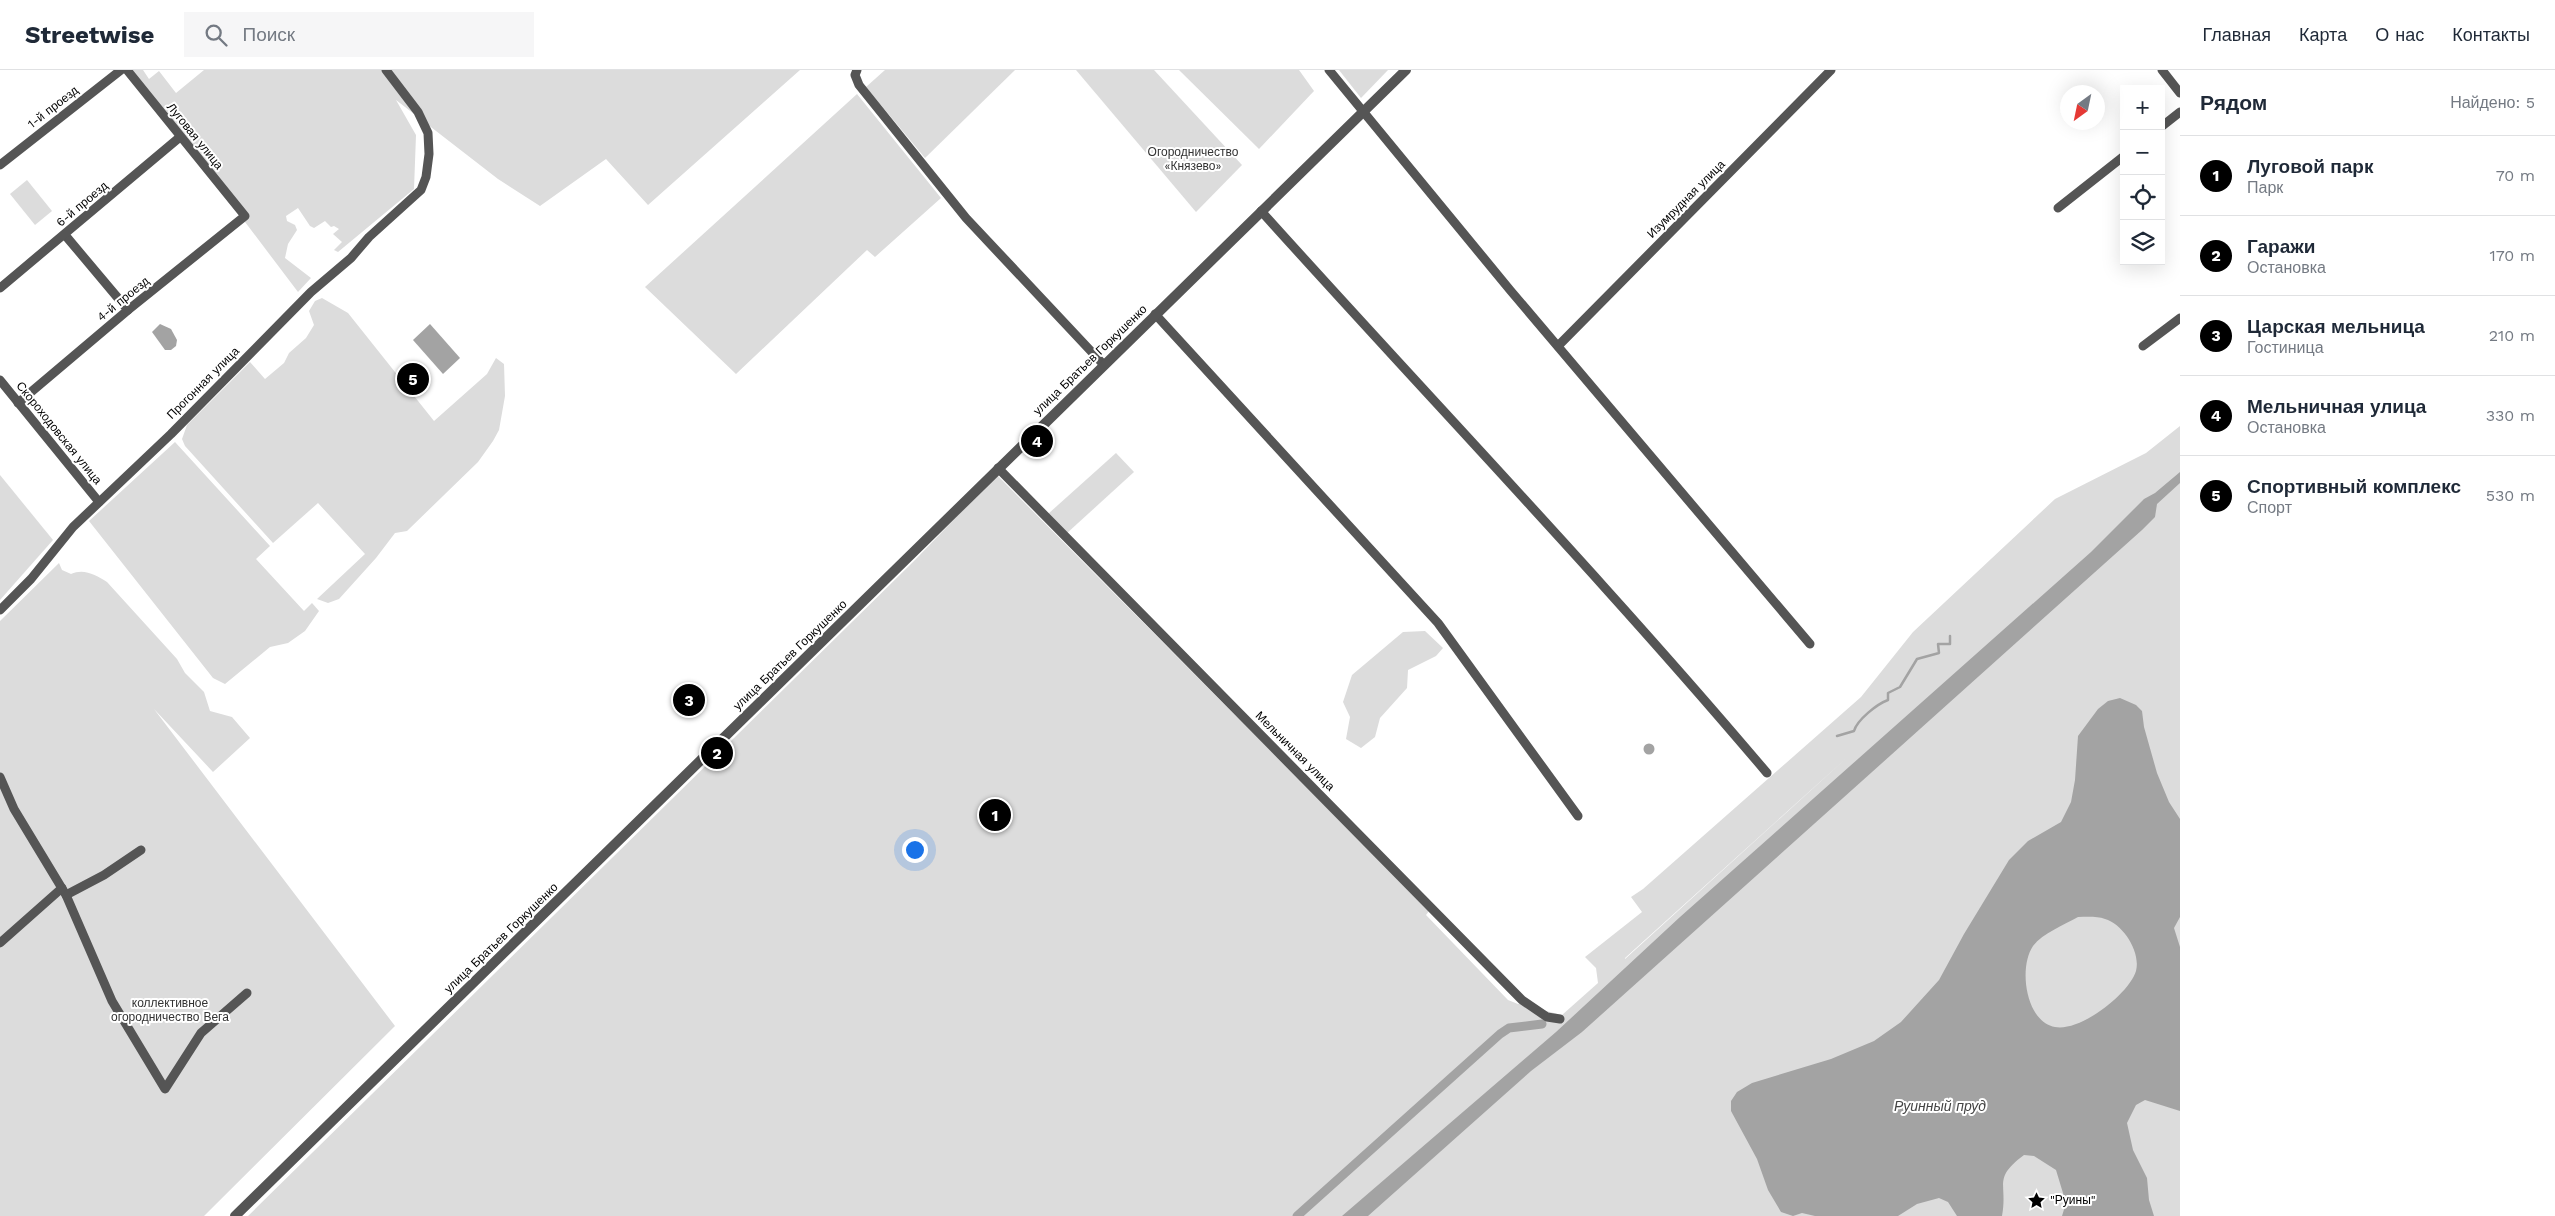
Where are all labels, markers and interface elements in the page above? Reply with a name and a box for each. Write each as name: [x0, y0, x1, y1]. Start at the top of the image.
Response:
search box: [184, 12, 534, 57]
text: Streetwise: [25, 21, 154, 49]
icon: search: [202, 21, 230, 49]
text: Поиск: [242, 23, 295, 46]
text: Главная: [2202, 24, 2271, 45]
text: Карта: [2299, 24, 2347, 45]
text: О нас: [2375, 24, 2424, 45]
text: Контакты: [2452, 24, 2530, 45]
street label: 1-й проезд: [25, 83, 81, 131]
north arrow: [2060, 85, 2105, 130]
map controls: [2120, 85, 2165, 265]
button: +: [2120, 85, 2165, 130]
text: Рядом: [2200, 90, 2267, 115]
text: Найдено: 5: [2450, 93, 2535, 112]
street label: Луговая улица: [164, 100, 226, 172]
button: −: [2120, 130, 2165, 175]
park label: Огородничество «Князево»: [1148, 145, 1239, 173]
text: Луговой парк: [2247, 155, 2373, 178]
street label: Изумрудная улица: [1644, 157, 1728, 241]
text: 1: [2213, 166, 2219, 185]
text: 70 m: [2496, 166, 2535, 185]
button: locate: [2120, 175, 2165, 220]
street label: 6-й проезд: [53, 178, 111, 230]
text: Парк: [2247, 178, 2283, 197]
button: layers: [2120, 220, 2165, 265]
text: Гаражи: [2247, 235, 2315, 258]
text: 2: [2211, 246, 2221, 265]
text: 170 m: [2489, 246, 2535, 265]
text: Остановка: [2247, 258, 2326, 277]
street label: 4-й проезд: [94, 274, 152, 324]
street label: улица Братьев Горкушенко: [1030, 302, 1150, 418]
text: Царская мельница: [2247, 315, 2425, 338]
text: 3: [2211, 326, 2221, 345]
text: 210 m: [2489, 326, 2535, 345]
text: Гостиница: [2247, 338, 2324, 357]
street label: Прогонная улица: [164, 344, 242, 422]
pin: 5: [397, 360, 429, 398]
street label: Скороходовская улица: [13, 379, 105, 487]
text: Мельничная улица: [2247, 395, 2426, 418]
text: 4: [2211, 406, 2221, 425]
text: 330 m: [2486, 406, 2535, 425]
text: Остановка: [2247, 418, 2326, 437]
pin: 4: [1021, 422, 1053, 460]
text: Спортивный комплекс: [2247, 475, 2461, 498]
text: 5: [2211, 486, 2221, 505]
text: 530 m: [2486, 486, 2535, 505]
text: Спорт: [2247, 498, 2292, 517]
street label: улица Братьев Горкушенко: [730, 597, 850, 713]
pin: 3: [673, 681, 705, 719]
street label: Мельничная улица: [1253, 709, 1338, 794]
pin: 2: [701, 734, 733, 772]
pin: 1: [979, 796, 1011, 834]
your location: [902, 837, 928, 863]
street label: улица Братьев Горкушенко: [441, 880, 561, 996]
park label: коллективное огородничество Вега: [111, 996, 229, 1024]
water label: Руинный пруд: [1894, 1098, 1986, 1114]
place icon: "Руины": [2026, 1190, 2046, 1210]
place label: "Руины": [2050, 1193, 2096, 1207]

